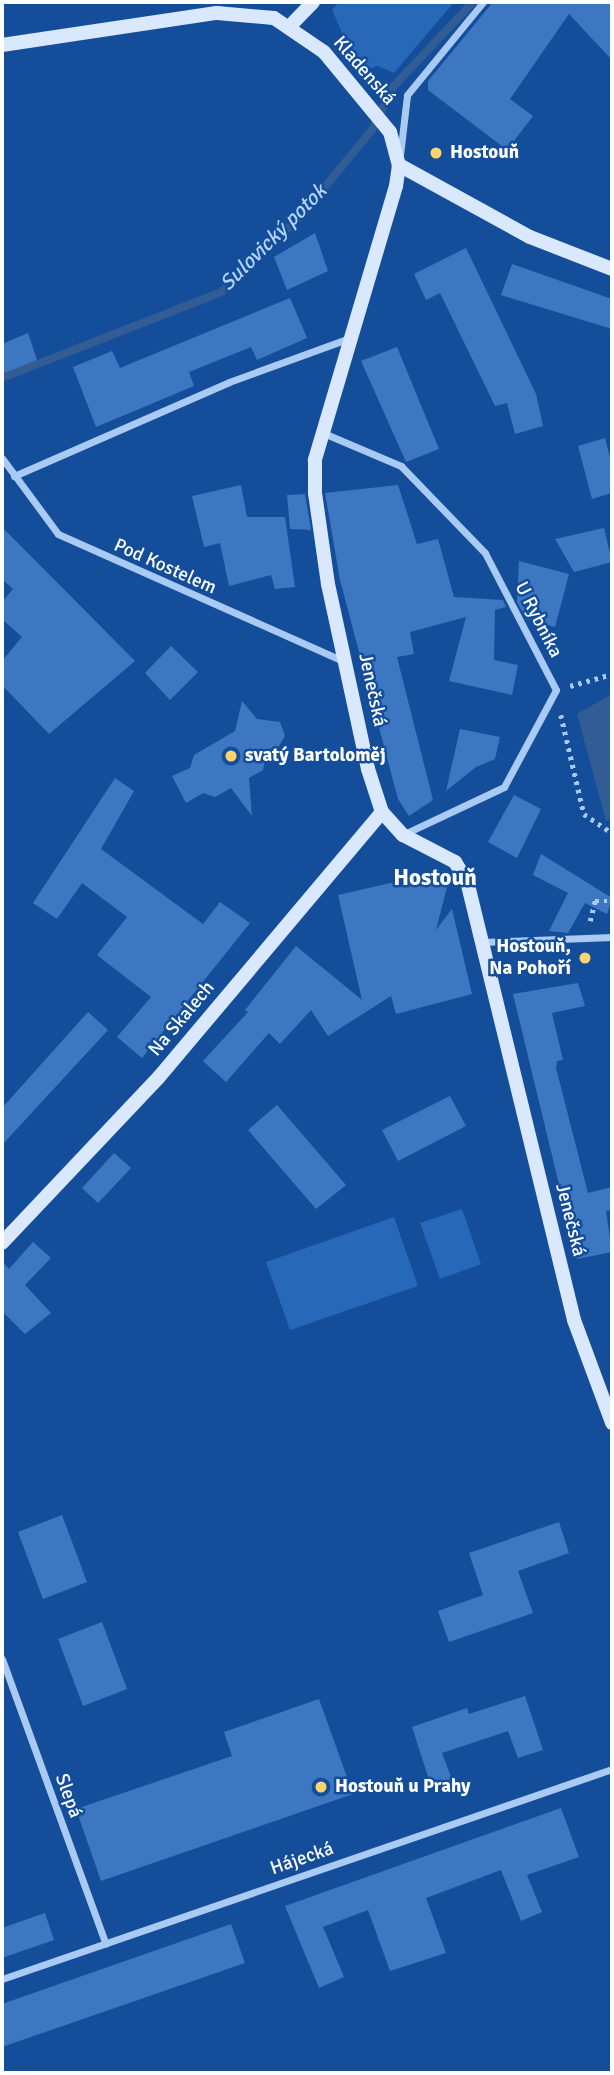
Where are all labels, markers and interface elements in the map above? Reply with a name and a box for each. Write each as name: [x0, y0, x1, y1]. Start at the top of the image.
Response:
street label: Kladenská: [328, 32, 400, 110]
place label: Hostouň: [450, 142, 519, 164]
marker: Hostouň: [428, 145, 444, 161]
water label: Sulovický potok: [215, 179, 331, 295]
street label: Pod Kostelem: [110, 534, 220, 600]
street label: U Rybníka: [509, 578, 567, 662]
street label: Jenečská: [353, 651, 391, 729]
place label: svatý Bartoloměj: [245, 745, 386, 767]
marker: svatý Bartoloměj: [223, 748, 239, 764]
district label: Hostouň: [393, 864, 477, 892]
place label: Hostouň, Na Pohoří: [489, 936, 571, 980]
marker: Hostouň, Na Pohoří: [577, 950, 593, 966]
street label: Na Skalech: [144, 977, 220, 1061]
street label: Jenečská: [550, 1181, 590, 1259]
street label: Slepá: [50, 1771, 86, 1821]
place label: Hostouň u Prahy: [335, 1776, 470, 1798]
marker: Hostouň u Prahy: [313, 1779, 329, 1795]
street label: Hájecká: [267, 1838, 337, 1880]

